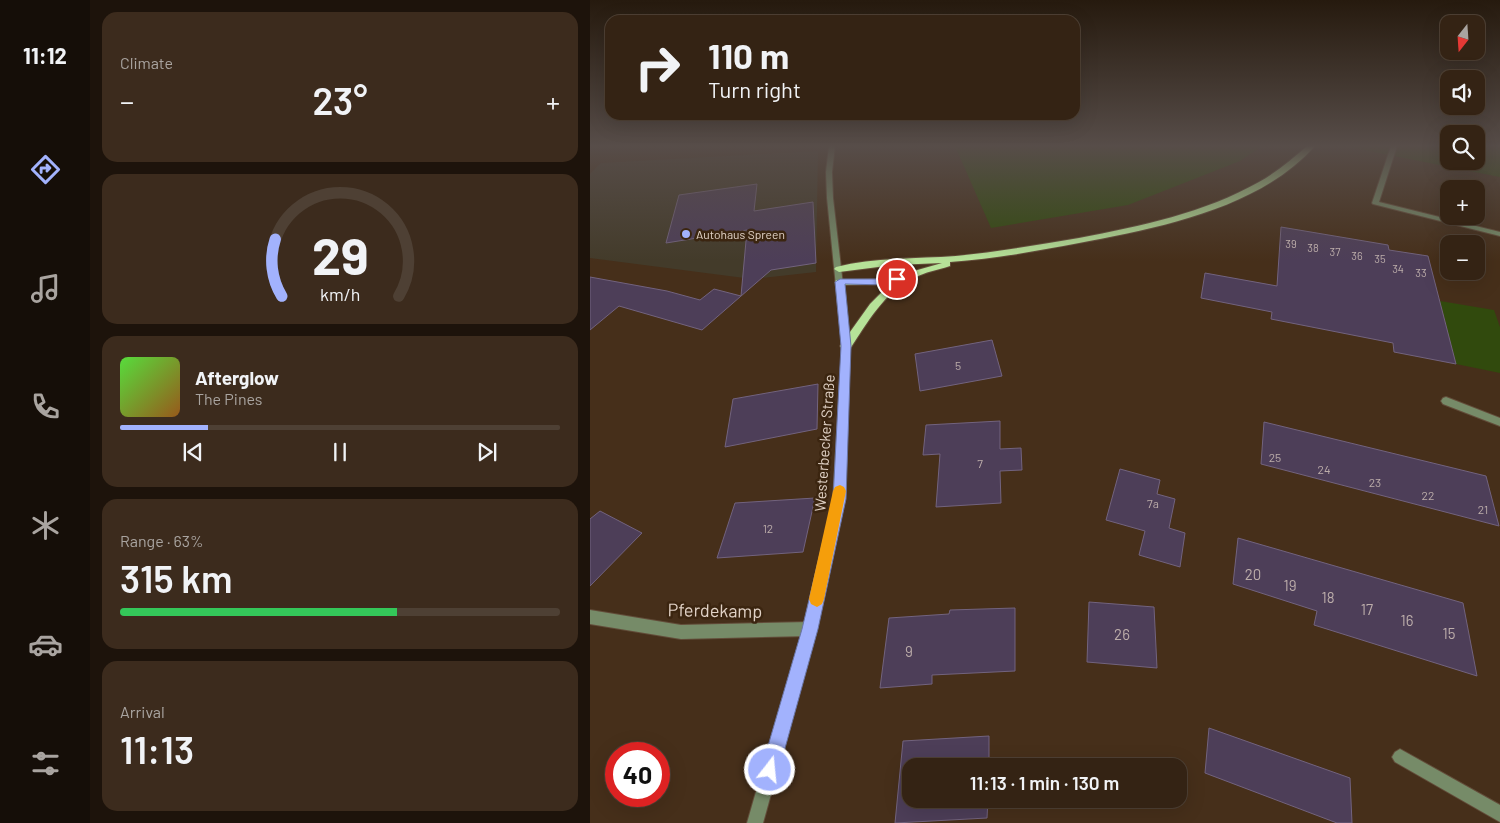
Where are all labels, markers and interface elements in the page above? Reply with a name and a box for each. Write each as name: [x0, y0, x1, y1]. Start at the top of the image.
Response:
north arrow: [1440, 15, 1485, 60]
map controls: [1440, 15, 1485, 280]
text: 110 m: [708, 34, 789, 76]
icon: right: [625, 35, 690, 100]
text: 11:12: [23, 42, 67, 68]
text: Climate: [120, 53, 173, 72]
button: sound: [1440, 70, 1485, 115]
text: Turn right: [708, 76, 801, 102]
text: 23°: [312, 77, 368, 123]
text: −: [120, 84, 134, 118]
text: +: [546, 84, 560, 118]
button: search: [1440, 125, 1485, 170]
icon: directions: [28, 152, 63, 187]
button: +: [1440, 180, 1485, 225]
text: 29: [312, 223, 368, 285]
place label: Autohaus Spreen: [696, 227, 785, 241]
marker: Autohaus Spreen: [680, 228, 692, 240]
button: −: [1440, 235, 1485, 280]
house number: 39: [1285, 237, 1297, 250]
house number: 38: [1307, 241, 1319, 254]
house number: 37: [1330, 245, 1340, 258]
house number: 36: [1351, 249, 1363, 262]
house number: 35: [1374, 252, 1386, 265]
pin: [876, 258, 918, 300]
house number: 34: [1392, 262, 1404, 275]
icon: arrive: [883, 265, 911, 293]
house number: 33: [1415, 266, 1427, 279]
icon: music: [28, 271, 63, 306]
text: km/h: [320, 283, 360, 305]
house number: 5: [955, 358, 961, 372]
text: Afterglow: [195, 366, 279, 389]
street label: Westerbecker Straße: [810, 374, 838, 512]
icon: phone: [28, 389, 63, 424]
text: The Pines: [195, 389, 263, 408]
icon: previous: [179, 438, 207, 466]
icon: pause: [326, 438, 354, 466]
icon: next: [473, 438, 501, 466]
house number: 25: [1269, 450, 1281, 464]
house number: 7: [977, 456, 983, 470]
house number: 24: [1317, 462, 1331, 476]
house number: 23: [1369, 475, 1381, 489]
house number: 22: [1422, 488, 1434, 502]
house number: 7a: [1147, 496, 1159, 510]
house number: 21: [1478, 502, 1488, 516]
icon: climate: [28, 508, 63, 543]
house number: 12: [763, 521, 773, 535]
text: Range · 63%: [120, 531, 204, 550]
text: 315 km: [120, 555, 233, 601]
house number: 20: [1245, 565, 1261, 583]
house number: 19: [1283, 576, 1297, 594]
house number: 18: [1321, 588, 1335, 606]
street label: Pferdekamp: [668, 598, 762, 622]
house number: 17: [1361, 600, 1373, 618]
house number: 16: [1401, 611, 1413, 629]
house number: 15: [1443, 624, 1455, 642]
house number: 26: [1114, 625, 1130, 643]
icon: car: [28, 627, 63, 662]
house number: 9: [905, 642, 913, 660]
text: Arrival: [120, 702, 165, 721]
text: 11:13: [120, 726, 194, 772]
speed limit sign: 40: [605, 742, 670, 807]
position arrow: [743, 743, 795, 795]
icon: filters: [28, 746, 63, 781]
text: 11:13 · 1 min · 130 m: [970, 771, 1119, 794]

